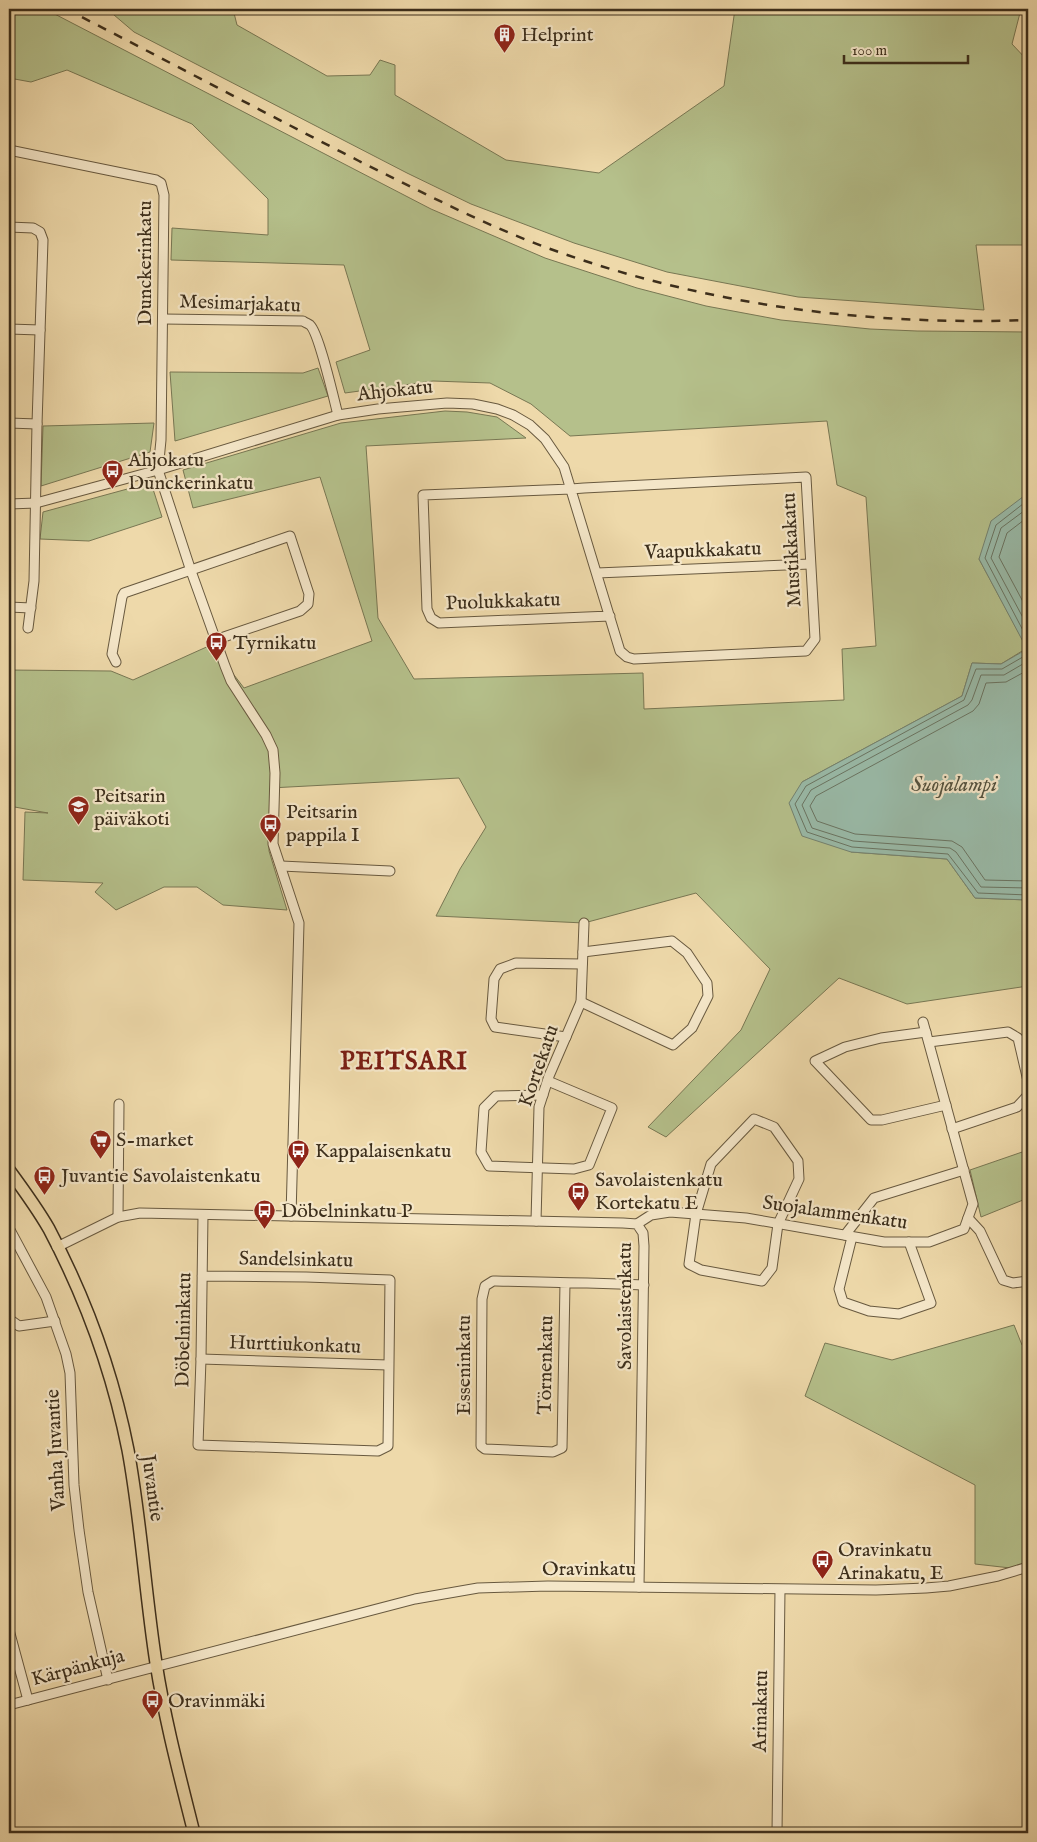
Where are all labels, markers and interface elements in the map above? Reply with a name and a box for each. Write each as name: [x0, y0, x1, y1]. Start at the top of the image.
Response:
building icon: Helprint: [493, 23, 517, 54]
place label: Helprint: [521, 23, 594, 48]
scale bar: [844, 32, 968, 64]
text: 100 m: [852, 41, 888, 60]
street label: Dunckerinkatu: [133, 200, 158, 326]
street label: Mesimarjakatu: [179, 289, 301, 319]
street label: Ahjokatu: [355, 375, 434, 408]
place label: Ahjokatu Dunckerinkatu: [127, 448, 253, 496]
bus stop icon: Ahjokatu Dunckerinkatu: [100, 459, 124, 490]
street label: Mustikkakatu: [777, 492, 807, 608]
street label: Vaapukkakatu: [643, 536, 762, 566]
street label: Puolukkakatu: [445, 588, 561, 616]
bus stop icon: Tyrnikatu: [205, 631, 229, 662]
place label: Tyrnikatu: [233, 631, 316, 656]
water label: Suojalampi: [911, 772, 999, 799]
place label: Peitsarin päiväkoti: [94, 784, 170, 832]
school or university icon: Peitsarin päiväkoti: [66, 795, 90, 826]
place label: Peitsarin pappila I: [286, 800, 360, 848]
bus stop icon: Peitsarin pappila I: [258, 812, 282, 843]
street label: Kortekatu: [513, 1022, 565, 1110]
district label: PEITSARI: [340, 1046, 468, 1078]
supermarket icon: S-market: [88, 1128, 112, 1159]
place label: S-market: [116, 1128, 194, 1153]
bus stop icon: Kappalaisenkatu: [287, 1139, 311, 1170]
place label: Kappalaisenkatu: [315, 1139, 451, 1164]
bus stop icon: Juvantie Savolaistenkatu: [33, 1164, 57, 1195]
place label: Juvantie Savolaistenkatu: [59, 1164, 261, 1189]
place label: Savolaistenkatu Kortekatu E: [595, 1168, 723, 1216]
bus stop icon: Savolaistenkatu Kortekatu E: [567, 1180, 591, 1211]
street label: Suojalammenkatu: [761, 1190, 909, 1236]
bus stop icon: Döbelninkatu P: [253, 1199, 277, 1230]
place label: Döbelninkatu P: [281, 1199, 413, 1224]
street label: Savolaistenkatu: [613, 1242, 638, 1370]
street label: Sandelsinkatu: [239, 1247, 353, 1273]
street label: Döbelninkatu: [170, 1272, 198, 1388]
street label: Esseninkatu: [452, 1315, 477, 1415]
street label: Törnenkatu: [533, 1315, 559, 1415]
street label: Hurttiukonkatu: [228, 1330, 362, 1360]
street label: Vanha Juvantie: [40, 1388, 72, 1513]
street label: Juvantie: [135, 1451, 169, 1523]
place label: Oravinkatu Arinakatu, E: [837, 1538, 944, 1586]
bus stop icon: Oravinkatu Arinakatu, E: [810, 1549, 834, 1580]
street label: Oravinkatu: [542, 1557, 636, 1582]
street label: Kärpänkuja: [29, 1644, 127, 1692]
street label: Arinakatu: [748, 1670, 774, 1753]
bus stop icon: Oravinmäki: [140, 1689, 164, 1720]
place label: Oravinmäki: [168, 1689, 265, 1714]

